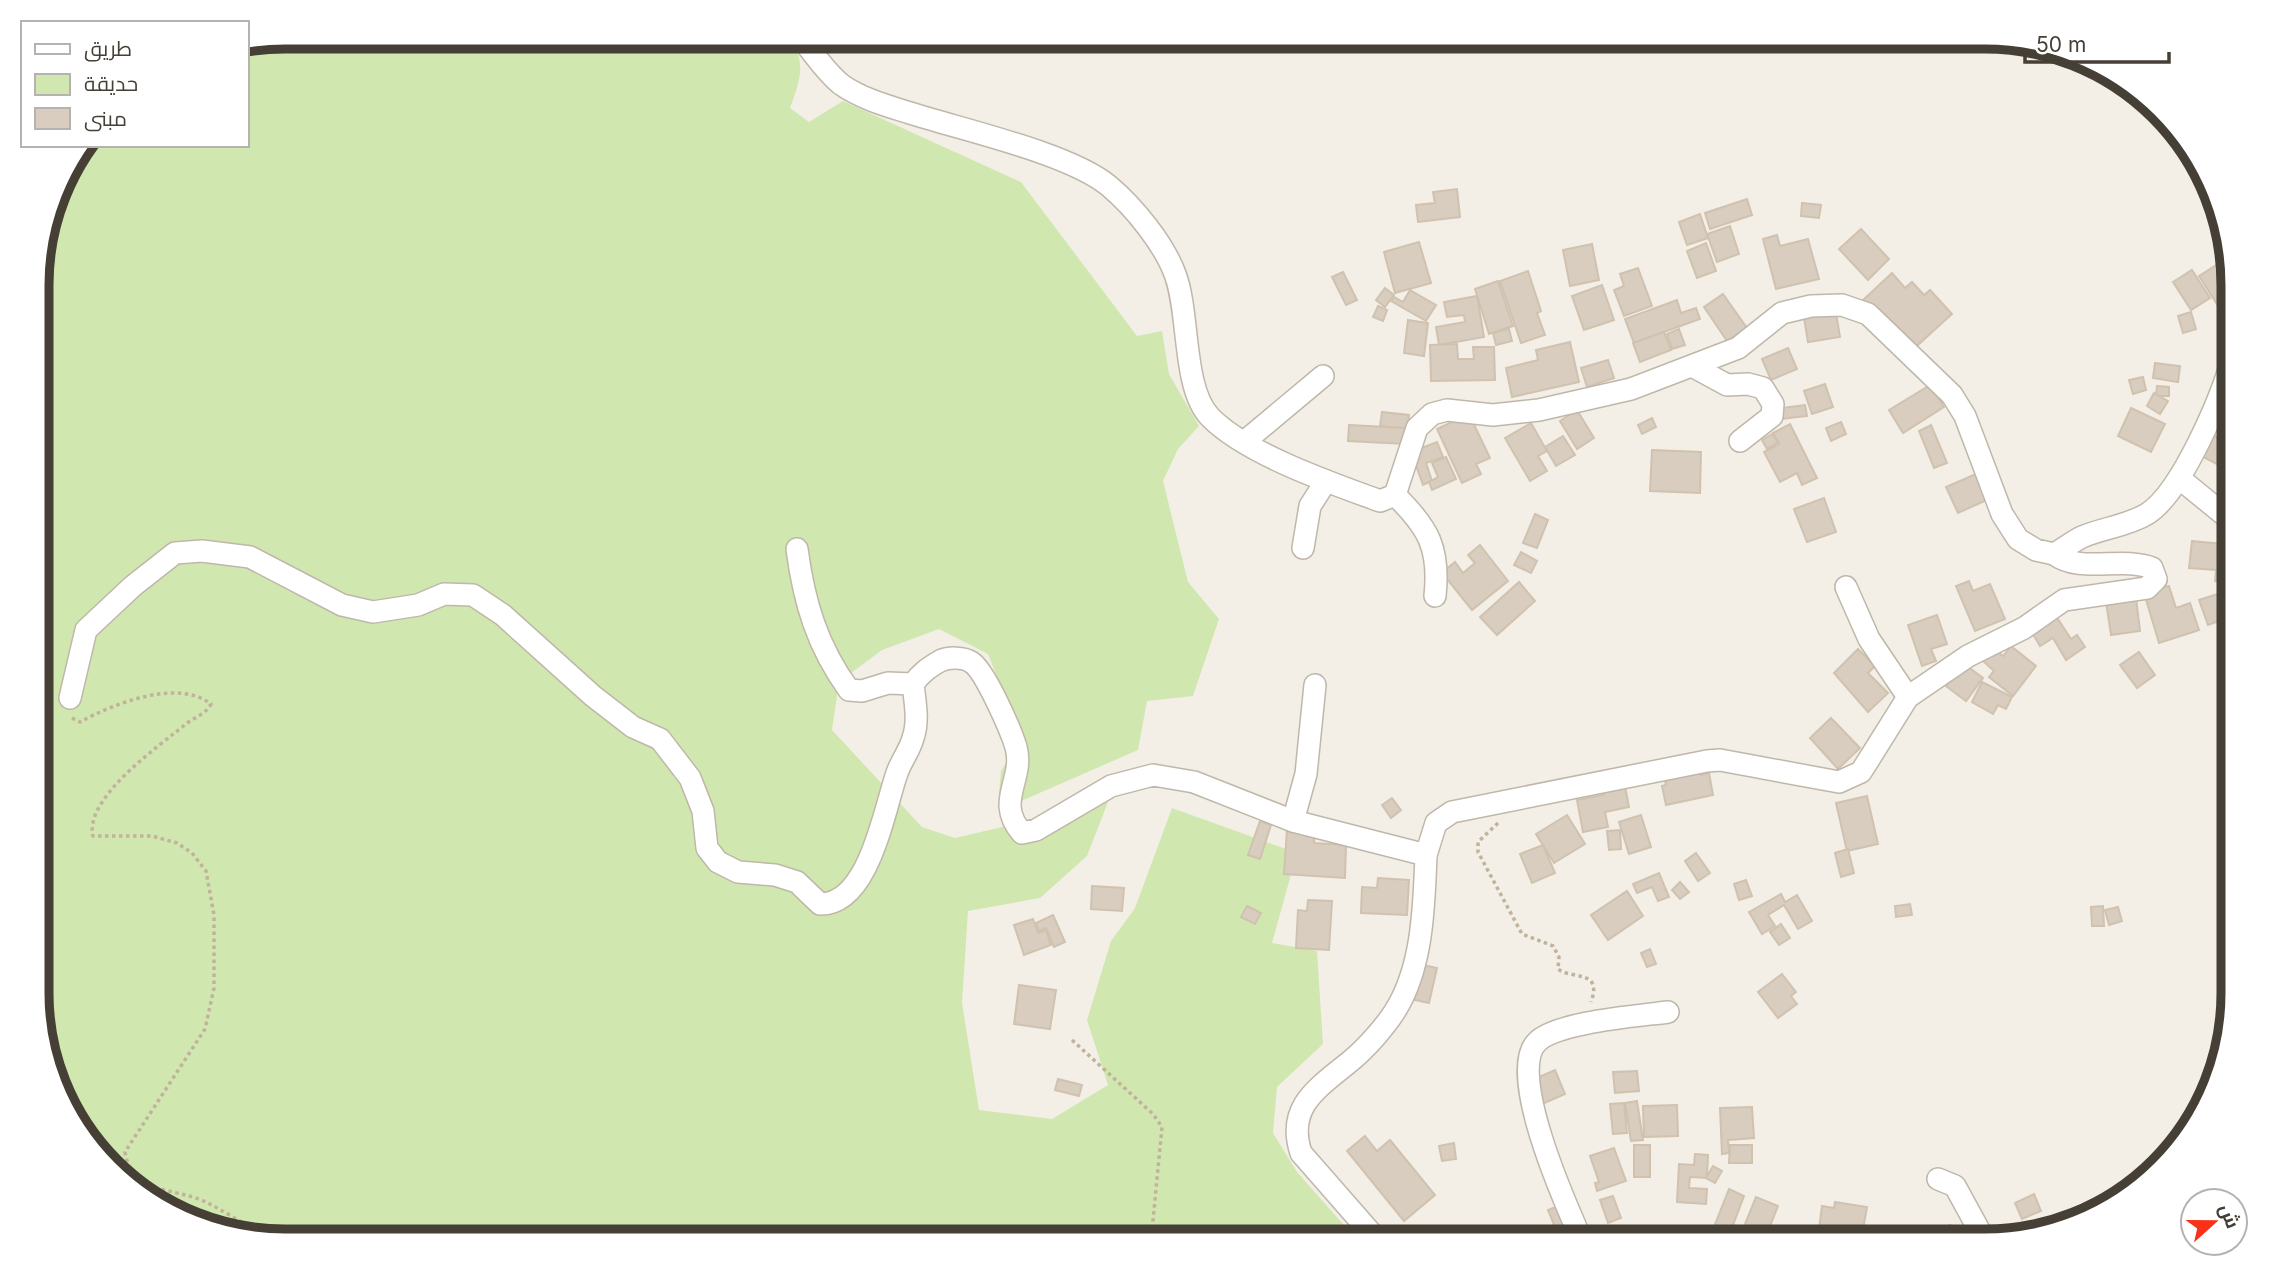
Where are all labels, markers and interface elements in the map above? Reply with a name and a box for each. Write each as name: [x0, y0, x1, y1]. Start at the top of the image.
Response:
legend: [21, 21, 248, 147]
scale bar: [2025, 21, 2168, 65]
text: 50 m: [2036, 32, 2086, 57]
text: طريق: [84, 36, 132, 62]
text: حديقة: [84, 71, 138, 96]
text: مبنى: [84, 106, 127, 132]
north arrow: [2179, 1187, 2249, 1257]
text: ش: [2214, 1201, 2245, 1232]

